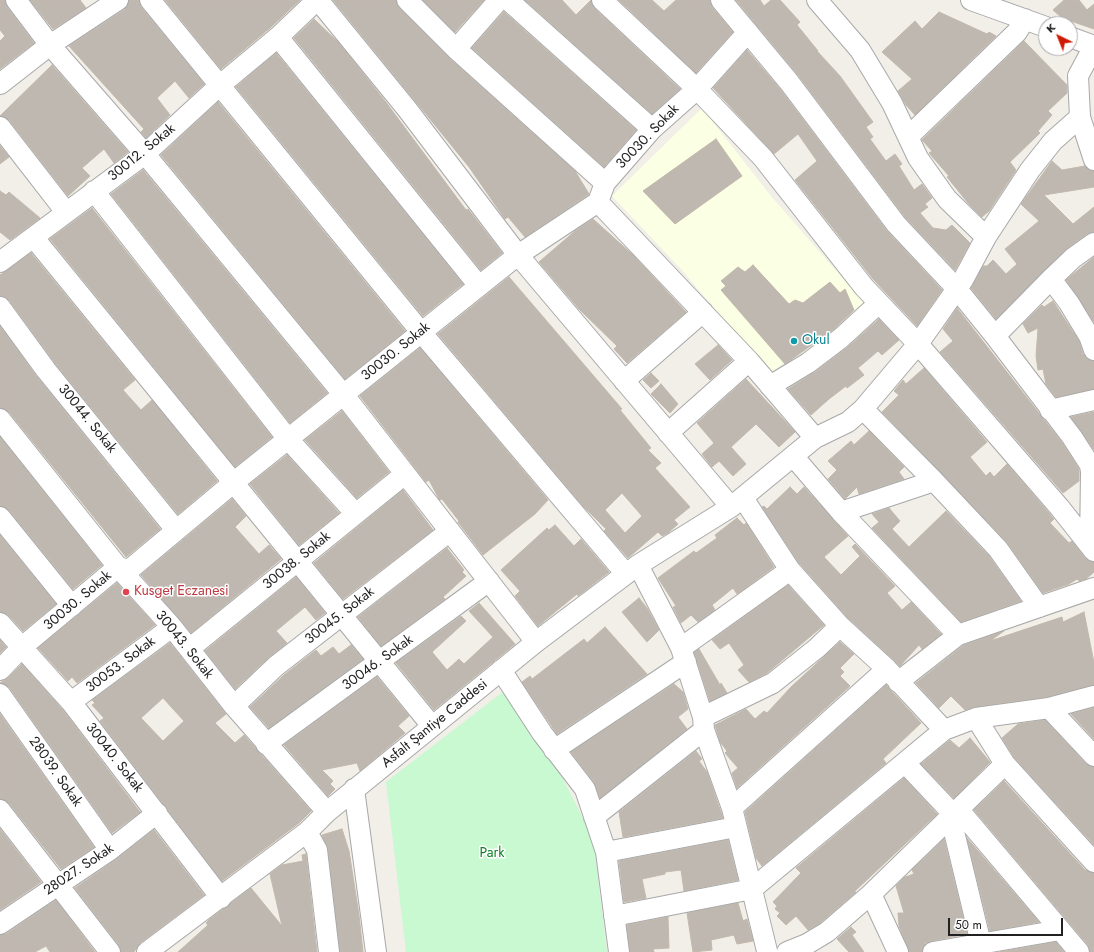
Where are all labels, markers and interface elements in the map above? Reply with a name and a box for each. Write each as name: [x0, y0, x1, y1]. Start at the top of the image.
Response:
north arrow: [1038, 16, 1078, 56]
text: K: [1042, 19, 1059, 36]
street label: 30030. Sokak: [613, 101, 683, 173]
street label: 30012. Sokak: [105, 121, 179, 185]
street label: 30030. Sokak: [358, 319, 434, 385]
place label: Okul: [802, 333, 830, 349]
marker: Okul: [789, 336, 799, 346]
street label: 30044. Sokak: [54, 381, 120, 457]
street label: 30038. Sokak: [260, 529, 334, 593]
street label: 30030. Sokak: [41, 568, 115, 634]
place label: Kusget Eczanesi: [134, 584, 229, 600]
street label: 30045. Sokak: [302, 584, 378, 648]
marker: Kusget Eczanesi: [121, 587, 131, 597]
street label: 30043. Sokak: [151, 608, 217, 682]
street label: 30046. Sokak: [339, 632, 417, 694]
street label: 30053. Sokak: [83, 633, 159, 697]
street label: Asfalt Şantiye Caddesi: [379, 676, 491, 772]
street label: 30040. Sokak: [82, 720, 146, 796]
street label: 28039. Sokak: [25, 734, 85, 810]
street label: 28027. Sokak: [41, 840, 117, 900]
park label: Park: [480, 846, 504, 862]
scale bar: [950, 910, 1065, 936]
text: 50 m: [955, 916, 982, 934]

